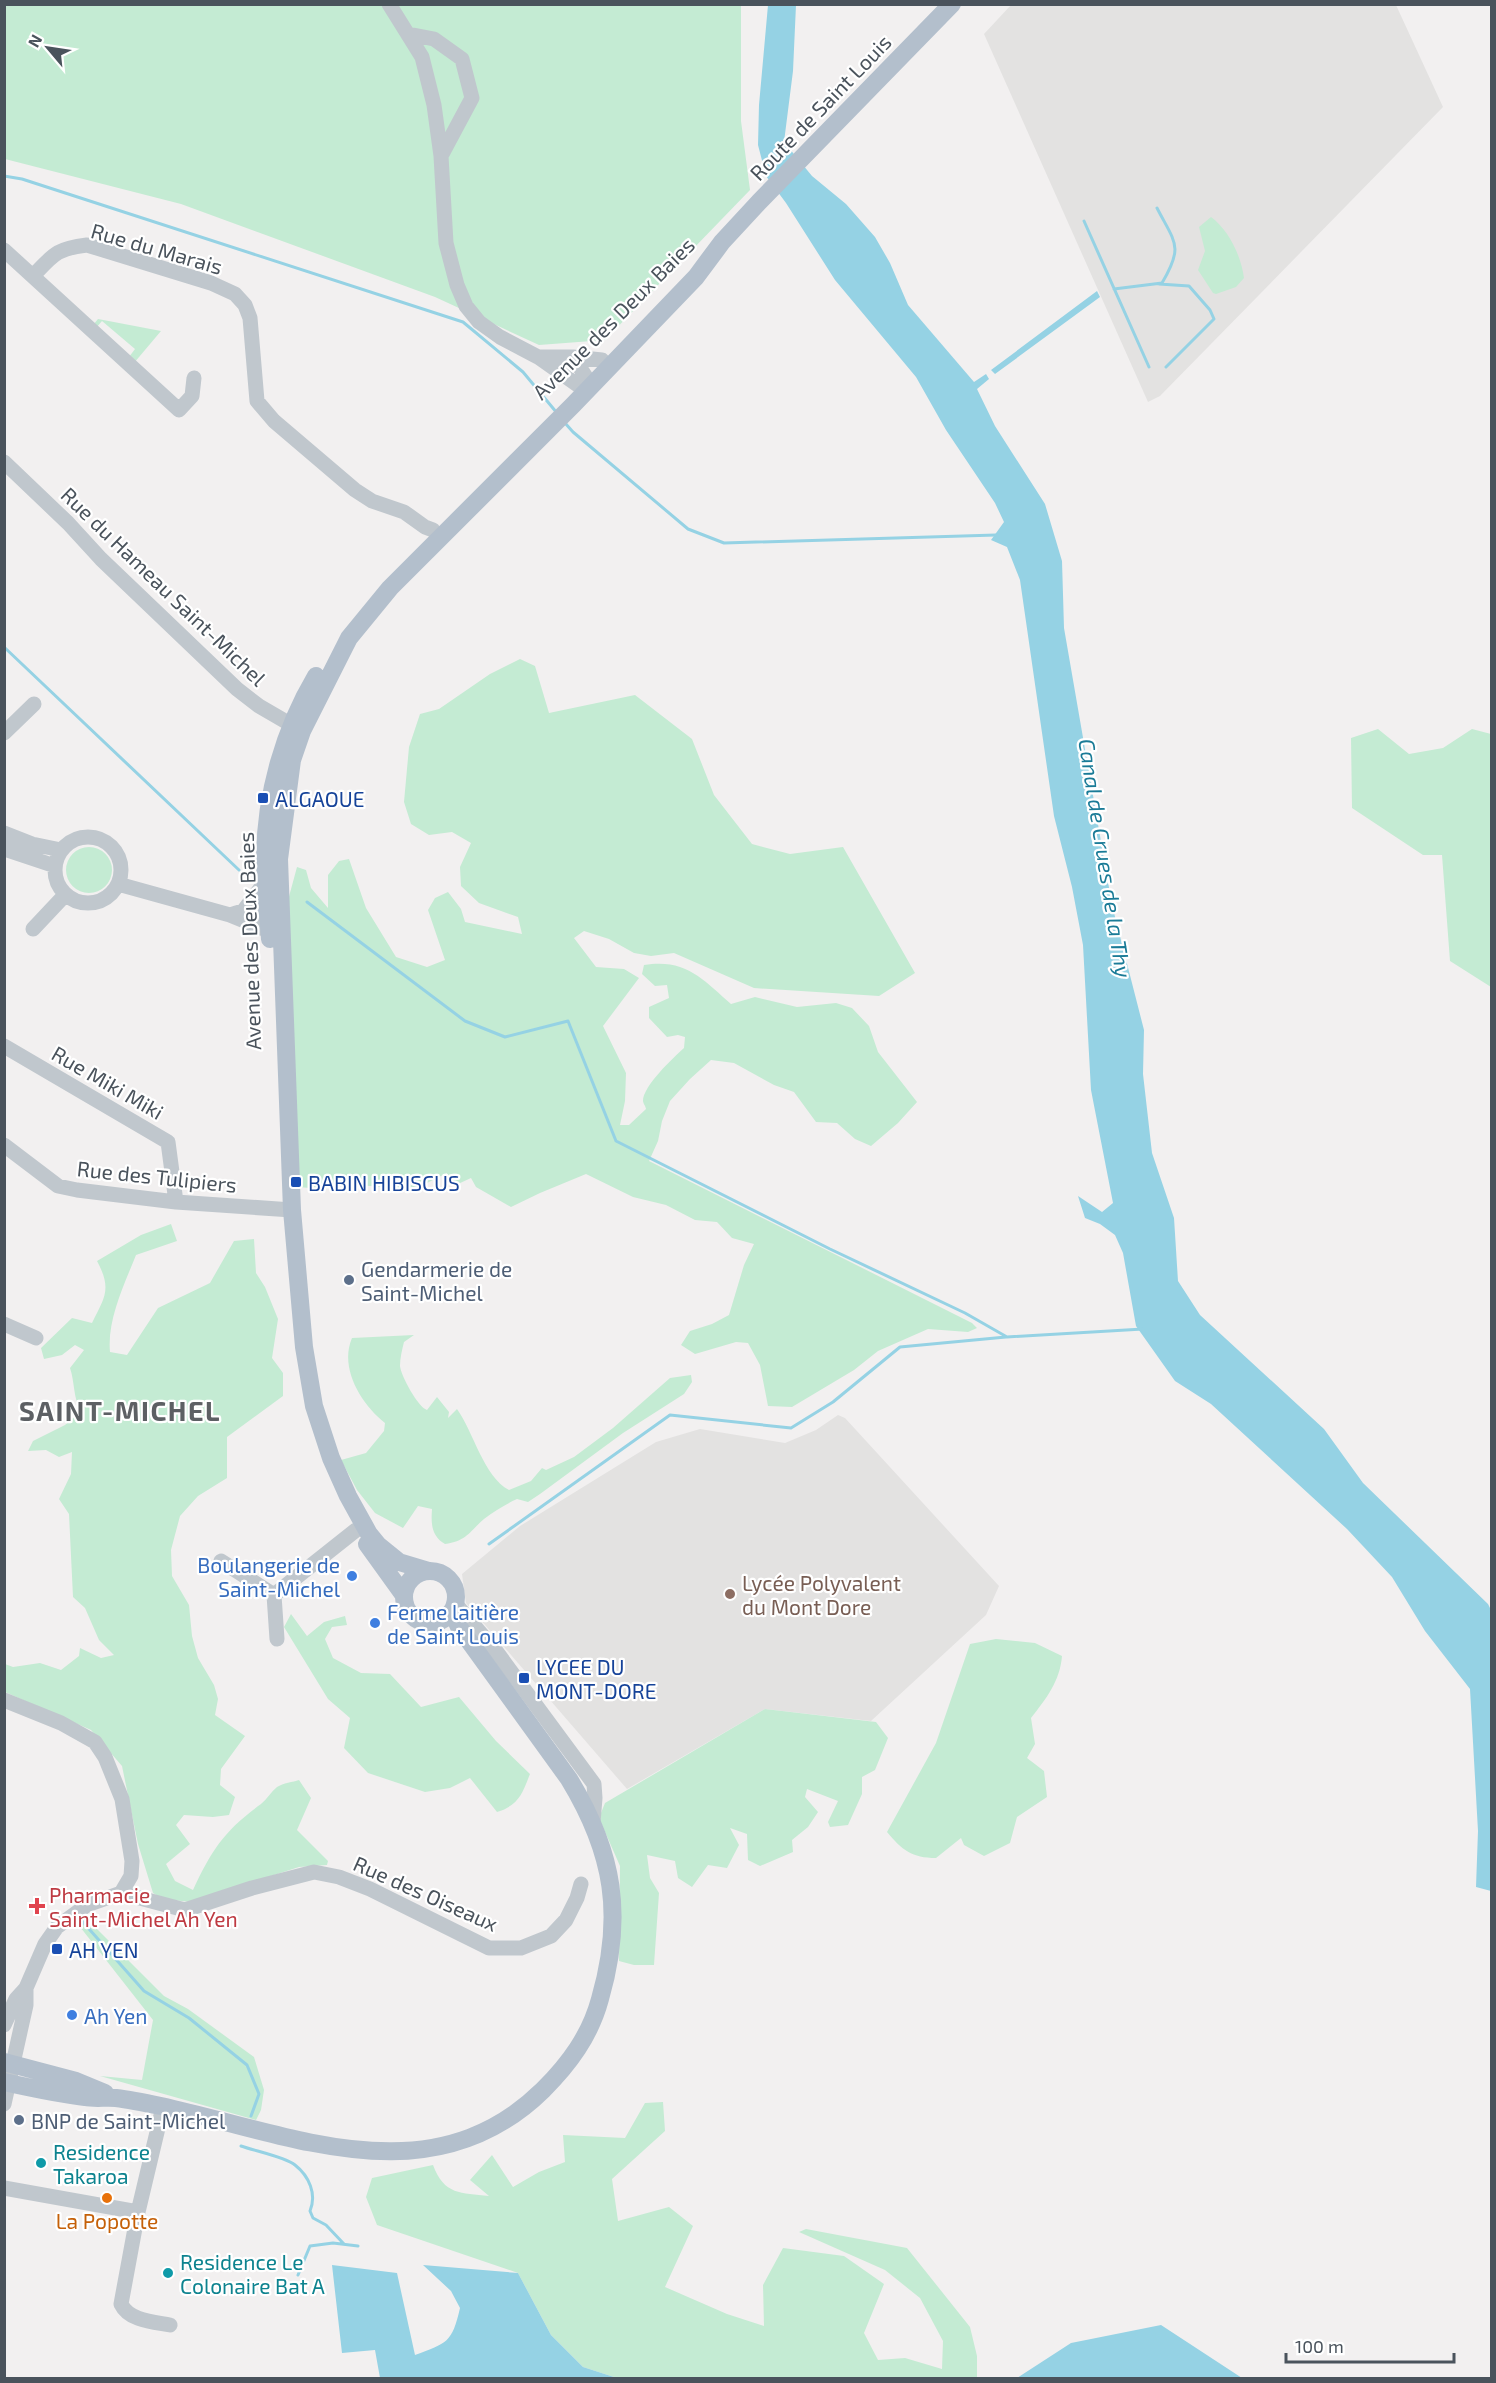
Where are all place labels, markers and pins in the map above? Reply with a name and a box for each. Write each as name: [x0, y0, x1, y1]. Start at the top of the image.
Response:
place label: ALGAOUE: [275, 786, 364, 811]
marker: ALGAOUE: [256, 791, 270, 805]
place label: BABIN HIBISCUS: [308, 1170, 460, 1195]
marker: BABIN HIBISCUS: [289, 1175, 303, 1189]
place label: Gendarmerie de Saint-Michel: [361, 1256, 512, 1305]
marker: Gendarmerie de Saint-Michel: [342, 1273, 356, 1287]
place label: Boulangerie de Saint-Michel: [197, 1552, 341, 1601]
marker: Boulangerie de Saint-Michel: [345, 1569, 359, 1583]
place label: Lycée Polyvalent du Mont Dore: [742, 1570, 901, 1619]
marker: Lycée Polyvalent du Mont Dore: [723, 1587, 737, 1601]
place label: Ferme laitière de Saint Louis: [387, 1599, 519, 1648]
marker: Ferme laitière de Saint Louis: [368, 1616, 382, 1630]
place label: LYCEE DU MONT-DORE: [536, 1654, 656, 1703]
marker: LYCEE DU MONT-DORE: [517, 1671, 531, 1685]
place label: Pharmacie Saint-Michel Ah Yen: [49, 1882, 238, 1931]
marker: Pharmacie Saint-Michel Ah Yen: [30, 1899, 44, 1913]
place label: AH YEN: [69, 1937, 139, 1962]
marker: AH YEN: [50, 1942, 64, 1956]
place label: Ah Yen: [84, 2003, 147, 2028]
marker: Ah Yen: [65, 2008, 79, 2022]
place label: BNP de Saint-Michel: [31, 2108, 226, 2133]
marker: BNP de Saint-Michel: [12, 2113, 26, 2127]
place label: Residence Takaroa: [53, 2139, 150, 2188]
marker: Residence Takaroa: [34, 2156, 48, 2170]
marker: La Popotte: [100, 2191, 114, 2205]
place label: La Popotte: [56, 2208, 158, 2233]
place label: Residence Le Colonaire Bat A: [180, 2249, 325, 2298]
marker: Residence Le Colonaire Bat A: [161, 2266, 175, 2280]

